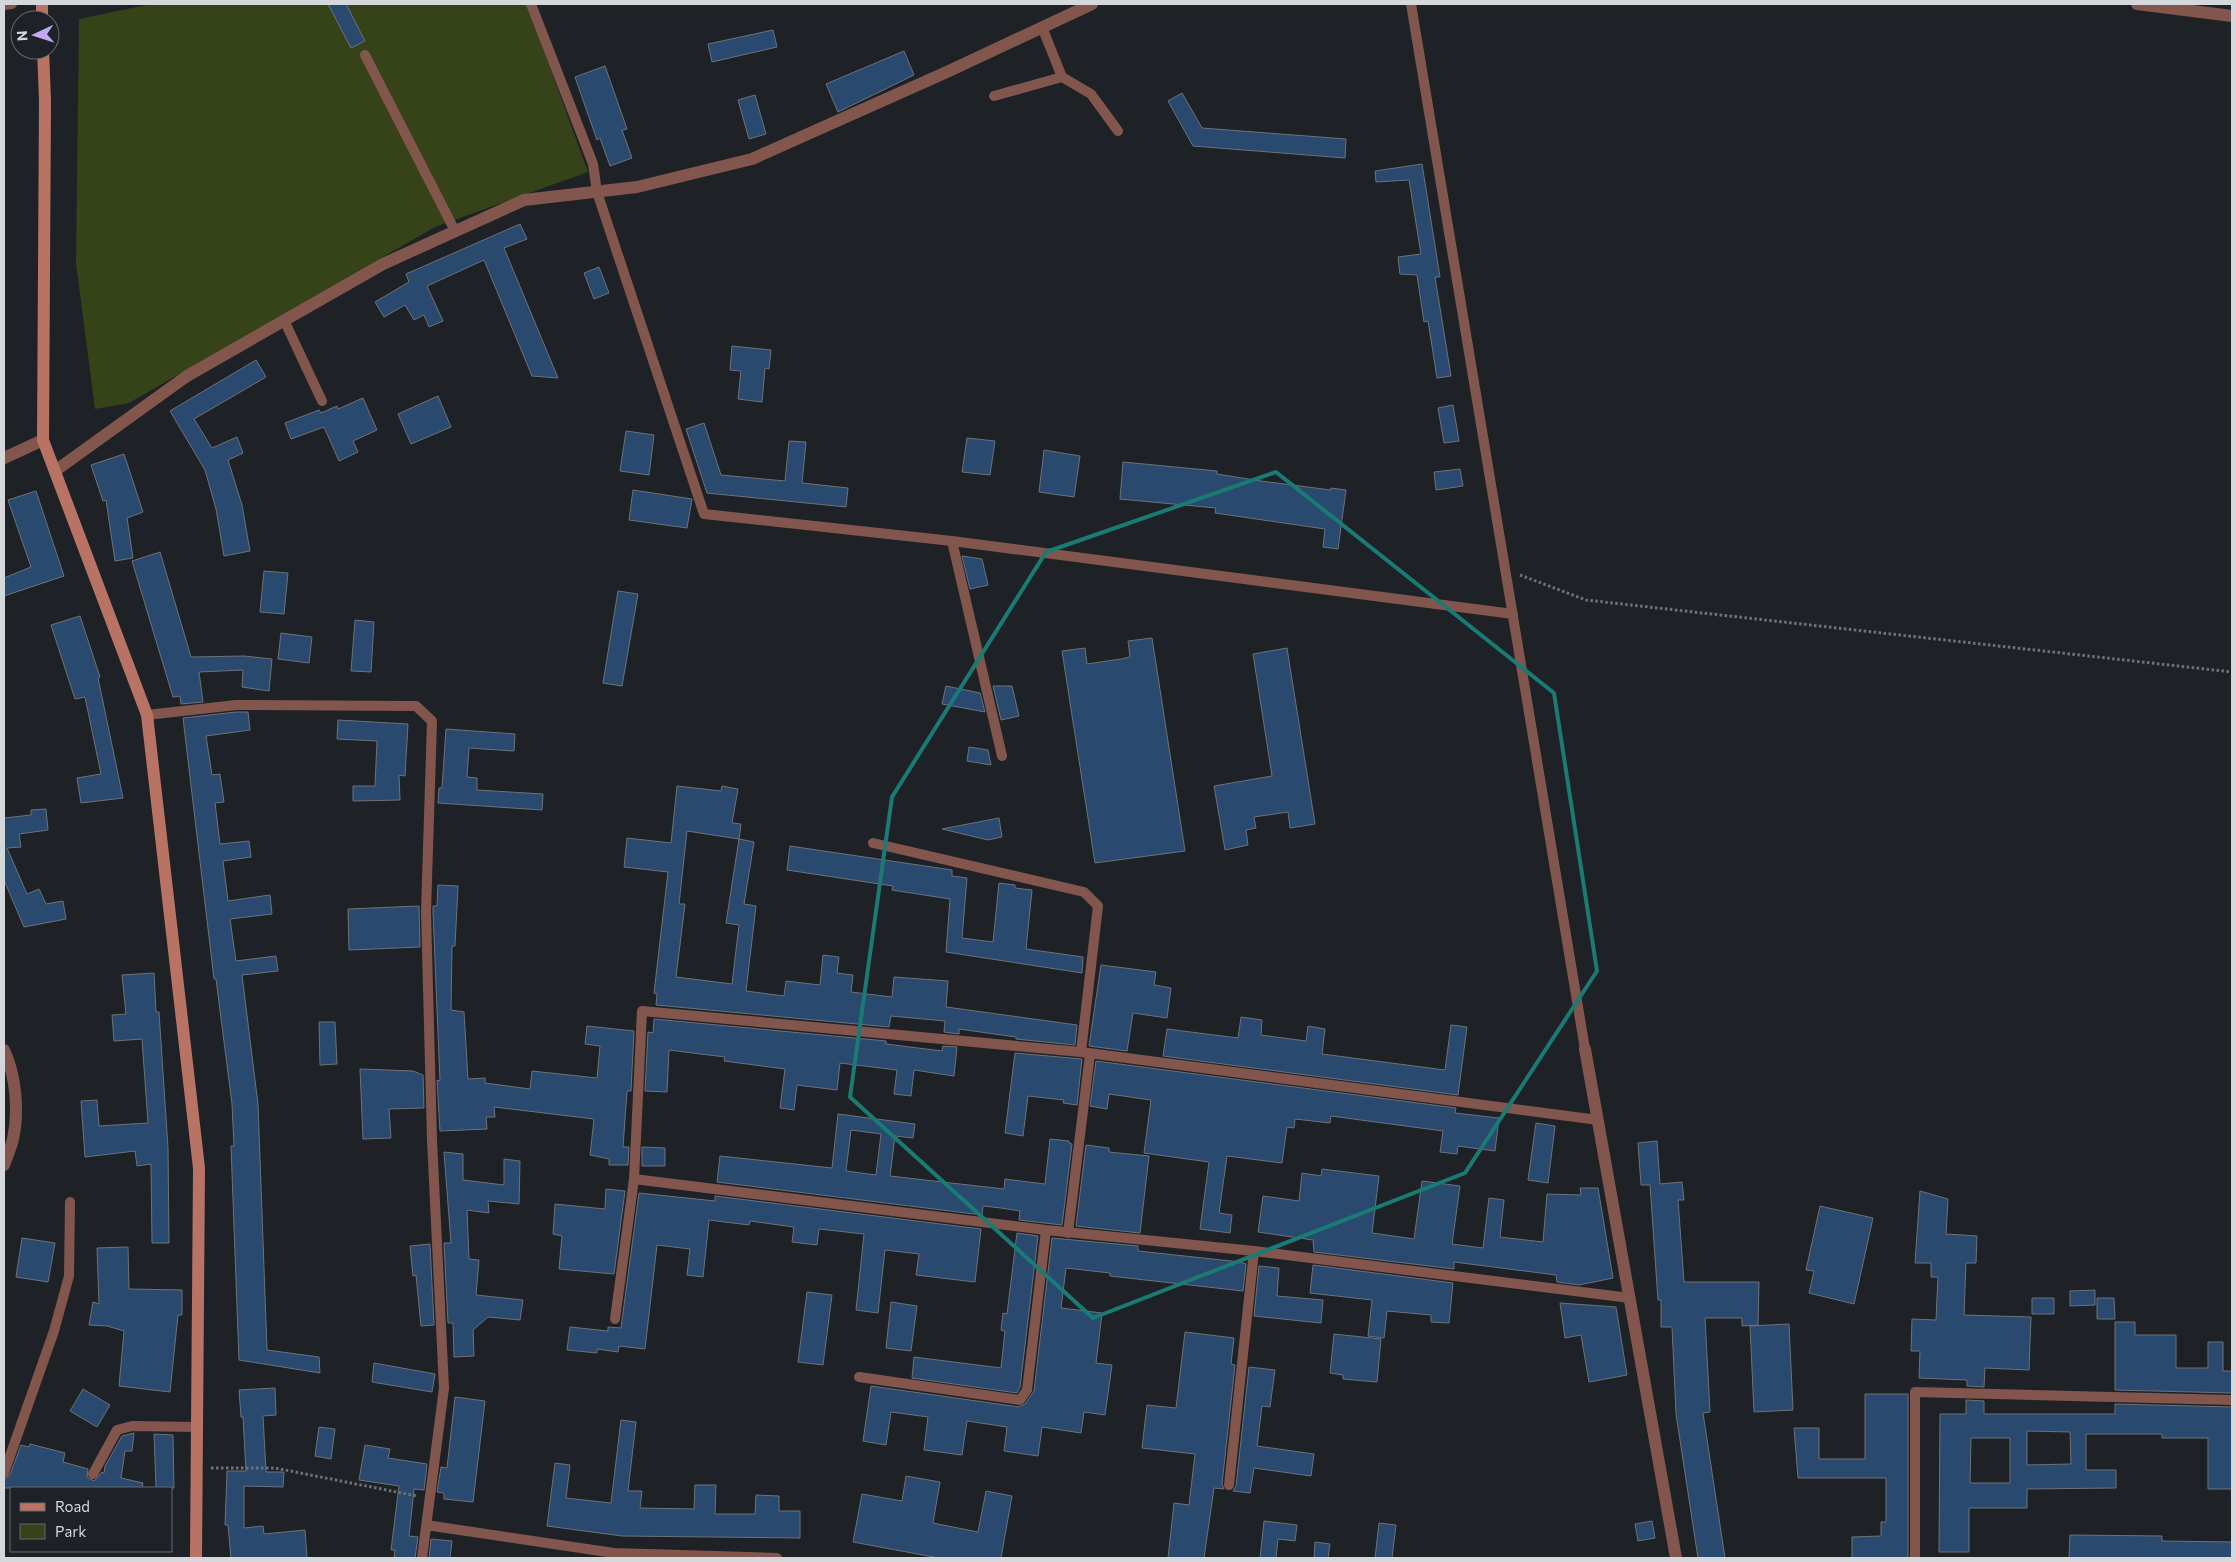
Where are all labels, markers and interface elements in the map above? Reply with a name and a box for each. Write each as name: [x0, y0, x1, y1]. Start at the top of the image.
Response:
north arrow: [10, 10, 60, 60]
text: N: [13, 30, 30, 42]
legend: [10, 1487, 172, 1552]
text: Road: [55, 1497, 90, 1515]
text: Park: [55, 1522, 86, 1540]

